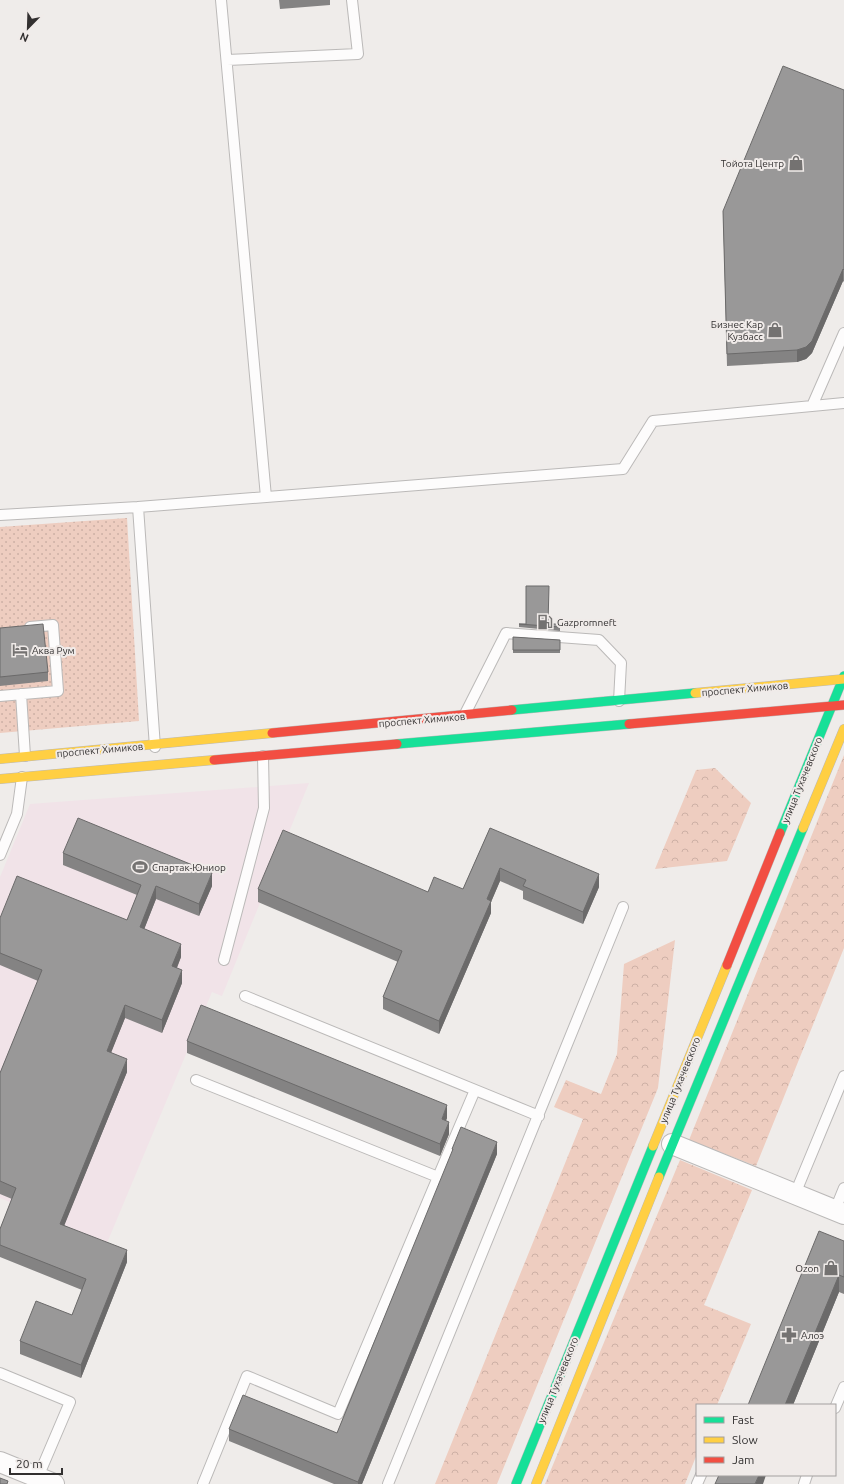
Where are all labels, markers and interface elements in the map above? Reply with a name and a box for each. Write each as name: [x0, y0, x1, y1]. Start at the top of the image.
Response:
north arrow: [8, 8, 48, 48]
text: N: [18, 30, 30, 44]
shop icon: Тойота Центр: [787, 154, 805, 172]
place label: Тойота Центр: [721, 158, 784, 169]
place label: Бизнес Кар Кузбасс: [711, 319, 763, 342]
shop icon: Бизнес Кар Кузбасс: [766, 321, 784, 339]
fuel station icon: Gazpromneft: [536, 613, 554, 631]
place label: Gazpromneft: [557, 617, 617, 628]
hotel icon: Аква Рум: [11, 641, 29, 659]
place label: Аква Рум: [32, 645, 75, 656]
street label: проспект Химиков: [701, 680, 789, 698]
street label: проспект Химиков: [378, 711, 466, 729]
street label: улица Тухачевского: [780, 735, 824, 825]
street label: проспект Химиков: [56, 741, 144, 759]
sports icon: Спартак-Юниор: [131, 858, 149, 876]
place label: Спартак-Юниор: [152, 862, 226, 873]
street label: улица Тухачевского: [658, 1035, 702, 1125]
shop icon: Ozon: [822, 1259, 840, 1277]
place label: Ozon: [795, 1263, 819, 1274]
pharmacy icon: Алоэ: [780, 1326, 798, 1344]
place label: Алоэ: [801, 1330, 824, 1341]
street label: улица Тухачевского: [536, 1335, 580, 1425]
legend: [696, 1404, 836, 1476]
text: Fast: [732, 1413, 754, 1426]
text: Slow: [732, 1433, 758, 1446]
scale bar: [10, 1450, 62, 1476]
text: Jam: [732, 1453, 754, 1466]
text: 20 m: [16, 1457, 43, 1470]

